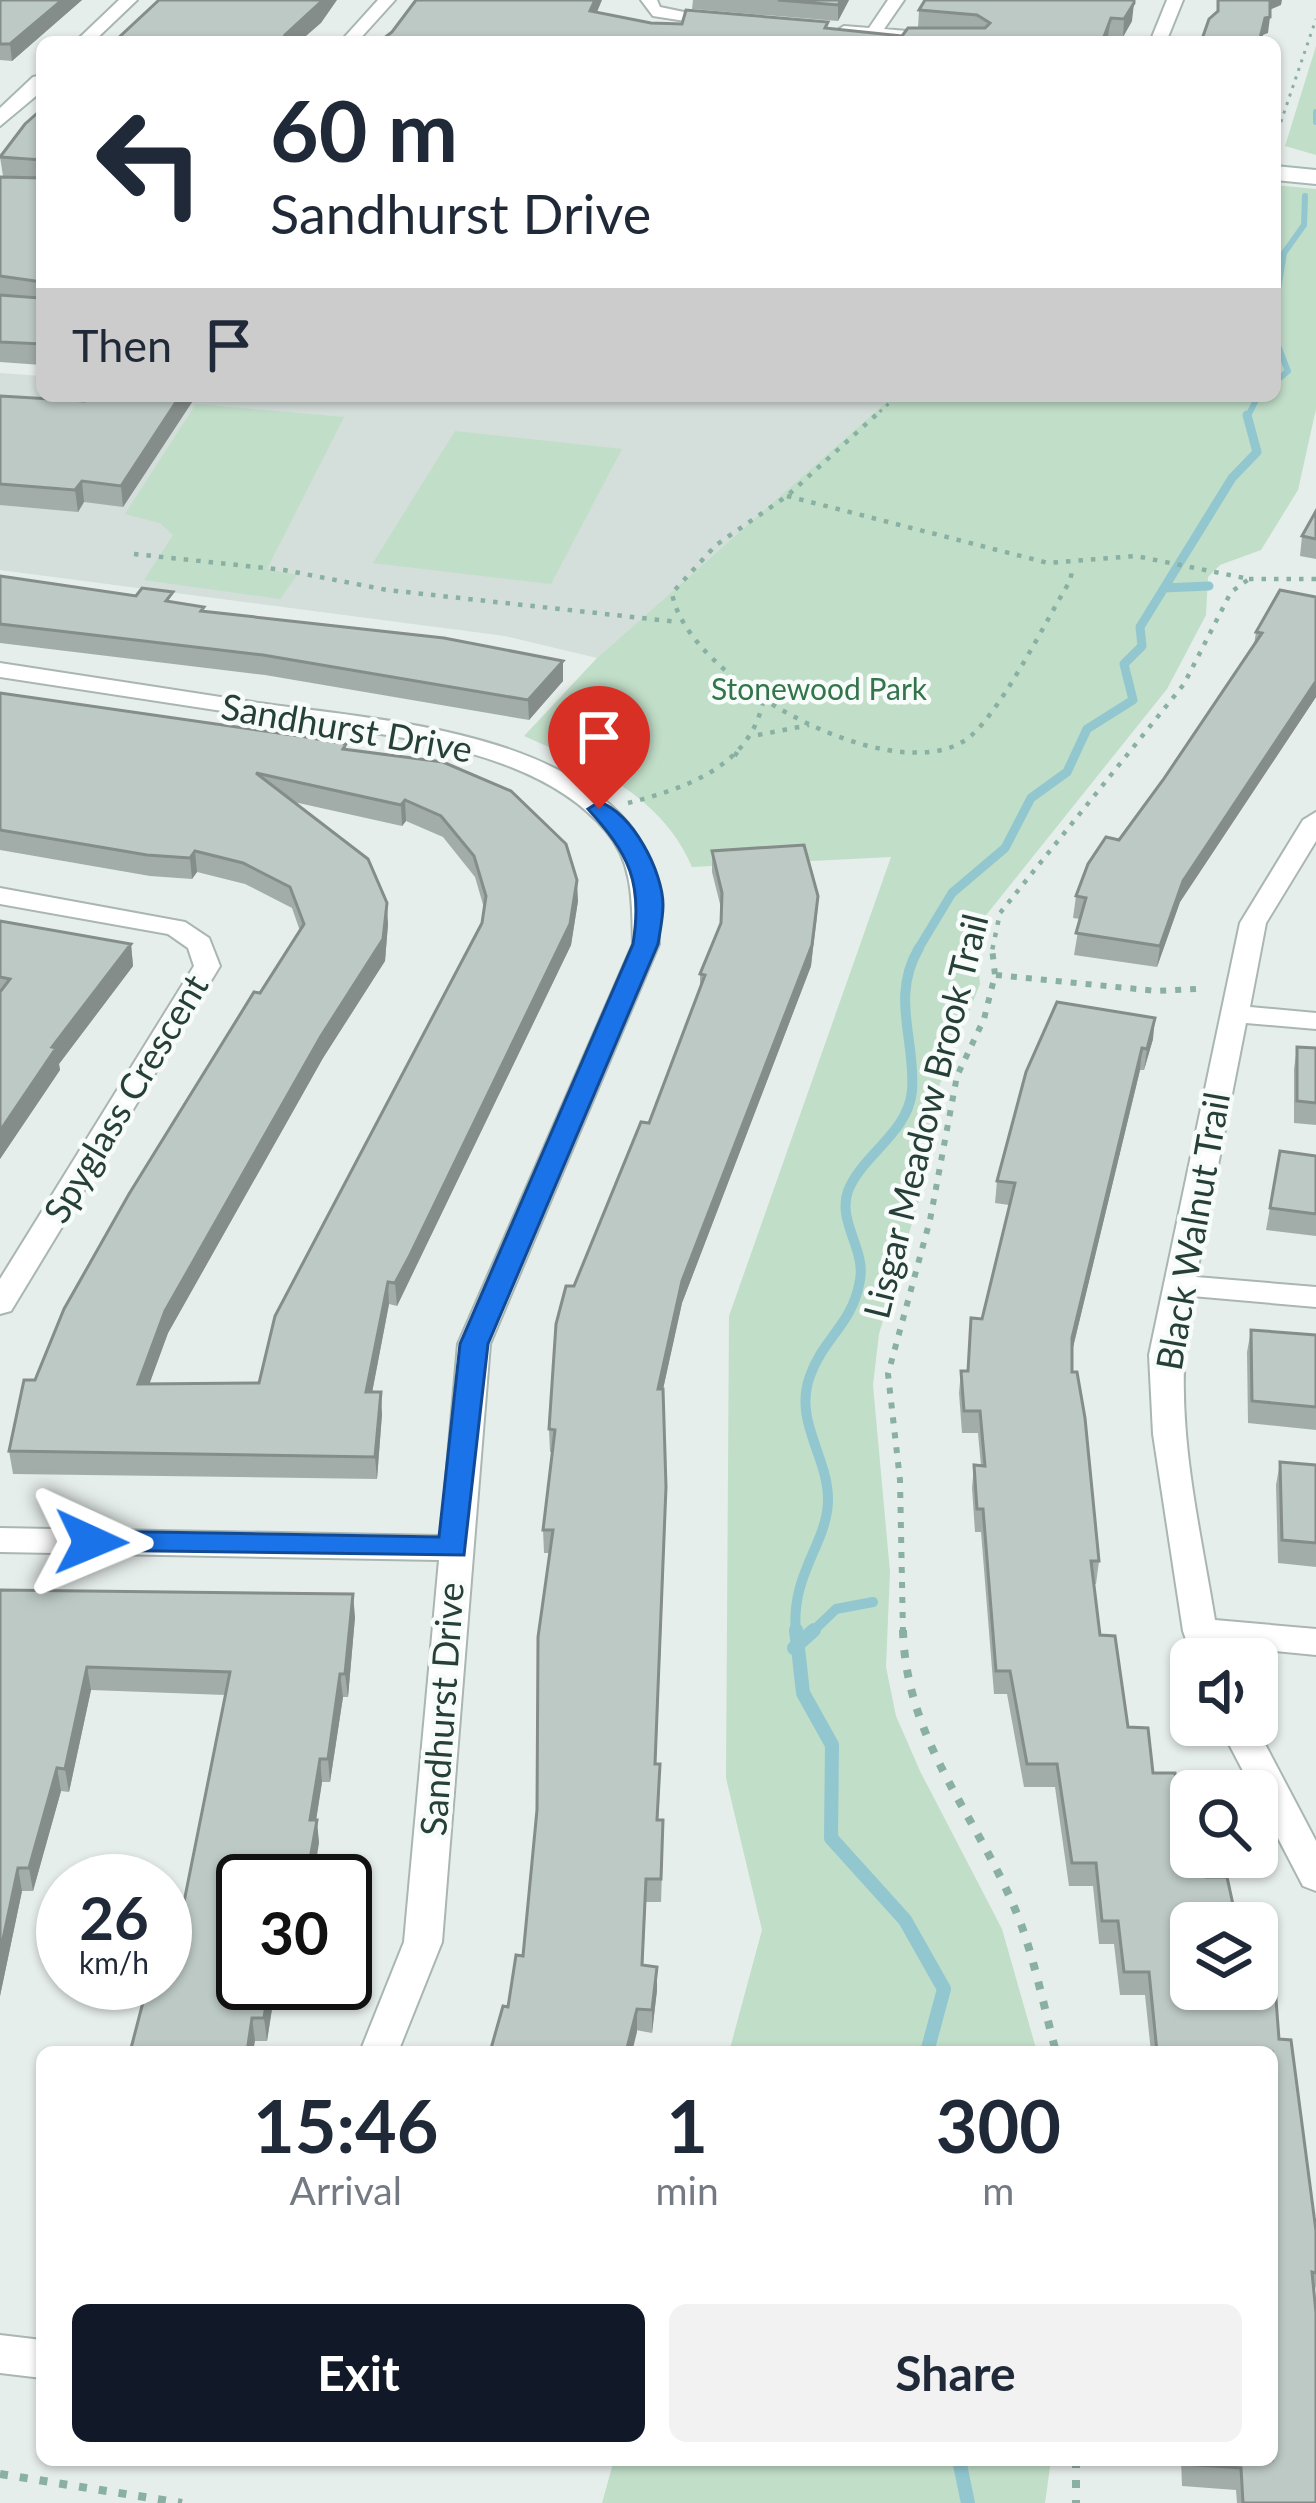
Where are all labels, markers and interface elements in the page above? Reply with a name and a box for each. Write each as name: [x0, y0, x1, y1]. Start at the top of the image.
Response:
text: 60 m: [270, 79, 458, 180]
icon: left: [72, 84, 228, 240]
text: Sandhurst Drive: [270, 181, 651, 246]
icon: arrive: [196, 312, 262, 378]
text: Then: [72, 318, 172, 372]
park label: Stonewood Park: [711, 670, 928, 706]
street label: Sandhurst Drive: [218, 683, 476, 771]
pin: [548, 686, 650, 809]
icon: arrive: [566, 704, 632, 770]
street label: Lisgar Meadow Brook Trail: [853, 909, 997, 1323]
street label: Spyglass Crescent: [34, 966, 217, 1230]
street label: Black Walnut Trail: [1146, 1089, 1238, 1373]
position arrow: [28, 1479, 154, 1605]
street label: Sandhurst Drive: [410, 1581, 472, 1837]
map controls: [1170, 1638, 1278, 2010]
button: sound: [1170, 1638, 1278, 1746]
button: search: [1170, 1770, 1278, 1878]
speed limit sign: 30: [216, 1854, 372, 2010]
text: 26: [79, 1881, 149, 1953]
button: layers: [1170, 1902, 1278, 2010]
text: km/h: [79, 1944, 149, 1980]
text: 15:46: [253, 2082, 439, 2168]
text: 1: [666, 2082, 708, 2168]
text: 300: [936, 2082, 1061, 2168]
text: Arrival: [290, 2167, 402, 2213]
text: min: [656, 2167, 719, 2213]
text: m: [982, 2167, 1014, 2213]
button: Exit: [72, 2304, 645, 2442]
button: Share: [669, 2304, 1242, 2442]

